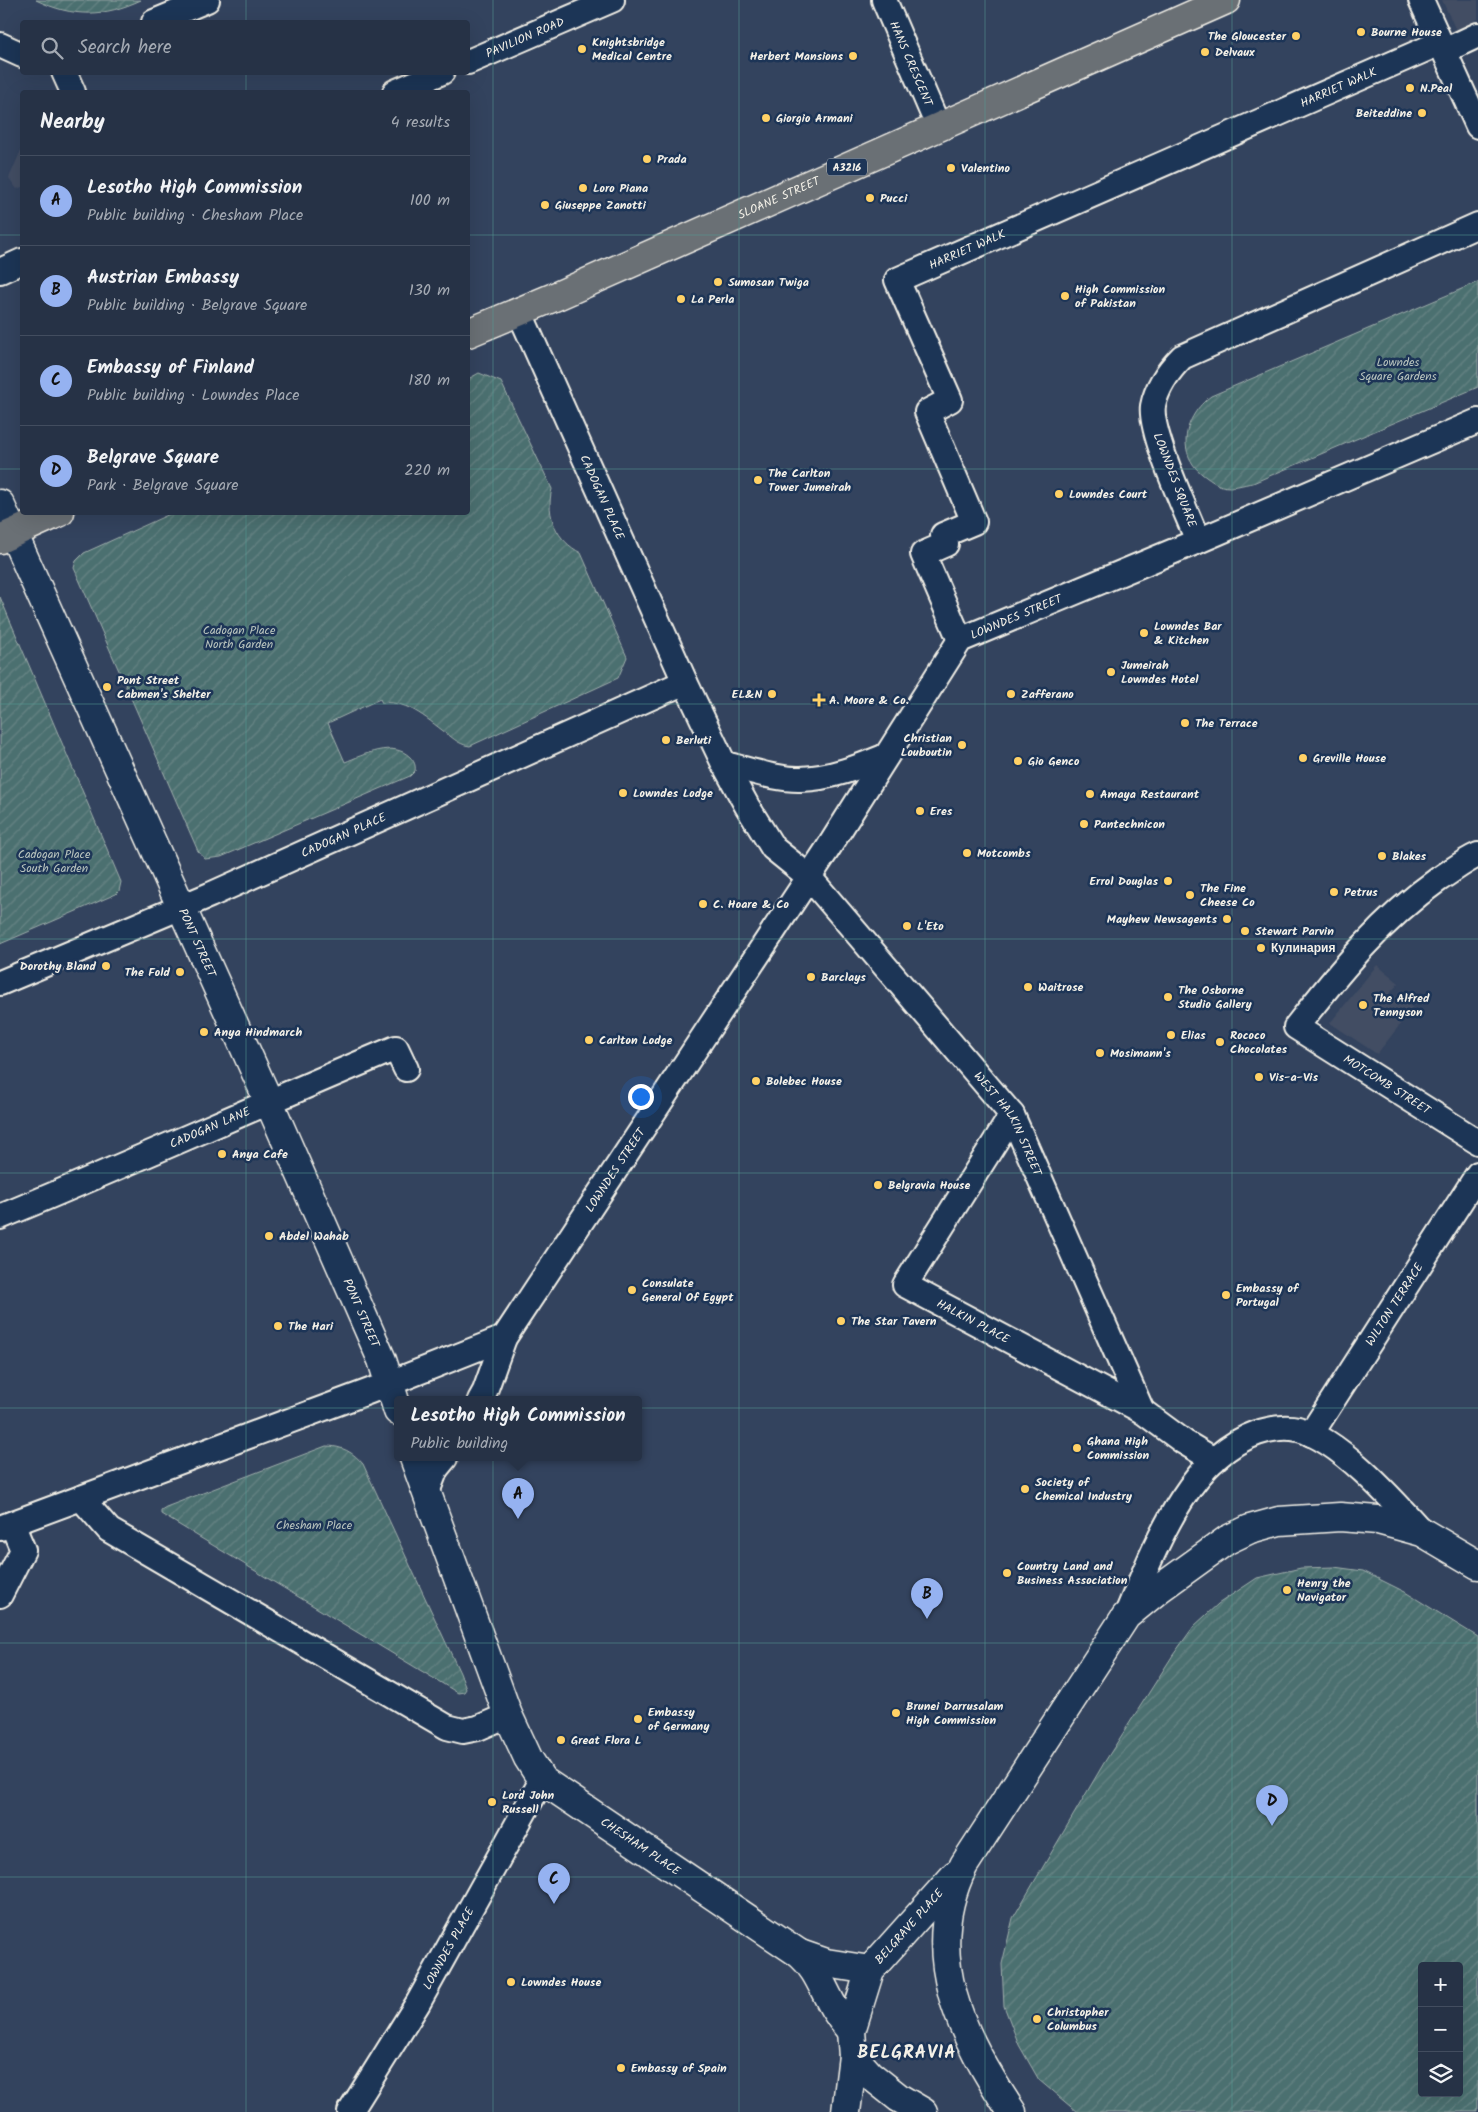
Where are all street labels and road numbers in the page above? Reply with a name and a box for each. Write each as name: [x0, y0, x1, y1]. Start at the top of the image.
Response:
street label: PAVILION ROAD: [483, 13, 568, 63]
street label: HANS CRESCENT: [884, 18, 938, 111]
street label: HARRIET WALK: [1297, 62, 1381, 113]
road number: A3216: [827, 158, 867, 176]
street label: SLOANE STREET: [735, 171, 825, 225]
street label: HARRIET WALK: [926, 224, 1009, 275]
street label: LOWNDES SQUARE: [1148, 430, 1202, 531]
street label: CADOGAN PLACE: [574, 452, 630, 544]
street label: LOWNDES STREET: [967, 589, 1066, 645]
street label: CADOGAN PLACE: [298, 808, 390, 863]
street label: PONT STREET: [173, 905, 221, 982]
street label: MOTCOMB STREET: [1339, 1050, 1435, 1120]
street label: WEST HALKIN STREET: [969, 1068, 1047, 1180]
street label: CADOGAN LANE: [167, 1102, 254, 1154]
street label: LOWNDES STREET: [581, 1123, 651, 1216]
street label: WILTON TERRACE: [1361, 1259, 1429, 1350]
street label: PONT STREET: [337, 1276, 385, 1352]
street label: HALKIN PLACE: [933, 1294, 1014, 1349]
street label: CHESHAM PLACE: [596, 1813, 685, 1881]
street label: BELGRAVE PLACE: [870, 1884, 949, 1969]
street label: LOWNDES PLACE: [418, 1903, 480, 1993]

